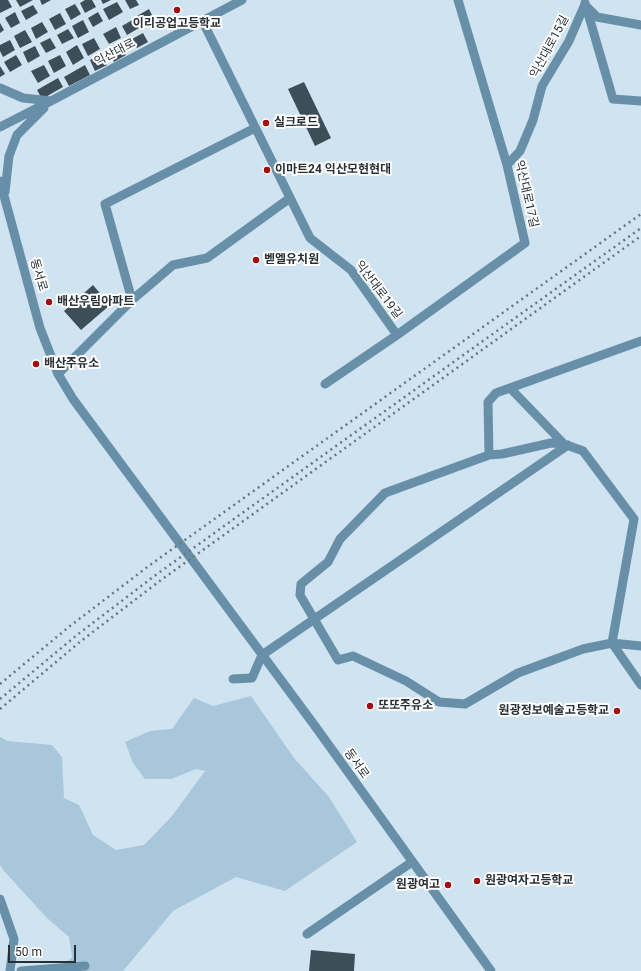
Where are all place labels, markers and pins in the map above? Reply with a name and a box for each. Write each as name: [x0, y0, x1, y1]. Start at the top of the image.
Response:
marker: 이리공업고등학교: [172, 5, 182, 15]
place label: 이리공업고등학교: [133, 17, 221, 31]
place label: 실크로드: [274, 116, 318, 130]
marker: 실크로드: [261, 118, 271, 128]
place label: 이마트24 익산모현현대: [275, 163, 391, 177]
marker: 이마트24 익산모현현대: [262, 165, 272, 175]
place label: 벧엘유치원: [264, 253, 319, 267]
marker: 벧엘유치원: [251, 255, 261, 265]
place label: 배산우림아파트: [57, 295, 134, 309]
marker: 배산우림아파트: [44, 297, 54, 307]
place label: 배산주유소: [44, 357, 99, 371]
marker: 배산주유소: [31, 359, 41, 369]
place label: 또또주유소: [378, 699, 433, 713]
marker: 또또주유소: [365, 701, 375, 711]
place label: 원광정보예술고등학교: [499, 704, 609, 718]
marker: 원광정보예술고등학교: [612, 706, 622, 716]
place label: 원광여자고등학교: [485, 874, 573, 888]
marker: 원광여자고등학교: [472, 876, 482, 886]
place label: 원광여고: [396, 878, 440, 892]
marker: 원광여고: [443, 880, 453, 890]

